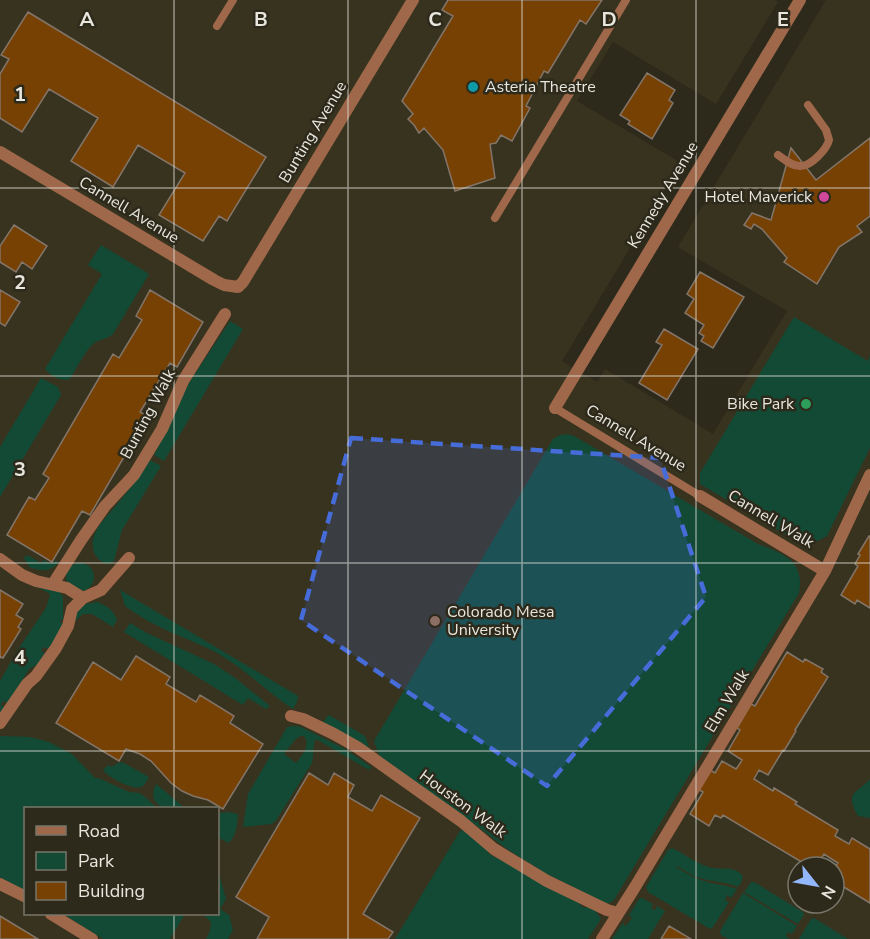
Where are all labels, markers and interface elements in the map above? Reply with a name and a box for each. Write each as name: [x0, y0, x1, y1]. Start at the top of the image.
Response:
text: A: [80, 6, 95, 33]
text: B: [254, 6, 268, 33]
text: C: [428, 6, 442, 33]
text: D: [601, 6, 617, 33]
text: E: [777, 6, 789, 33]
place label: Asteria Theatre: [485, 76, 596, 98]
street label: Bunting Avenue: [274, 77, 352, 187]
marker: Asteria Theatre: [466, 80, 480, 94]
text: 1: [14, 81, 26, 108]
street label: Kennedy Avenue: [622, 137, 704, 253]
street label: Cannell Avenue: [75, 171, 183, 249]
place label: Hotel Maverick: [705, 186, 813, 208]
marker: Hotel Maverick: [817, 190, 831, 204]
text: 2: [14, 269, 26, 296]
street label: Bunting Walk: [115, 364, 181, 463]
place label: Bike Park: [727, 393, 795, 415]
marker: Bike Park: [799, 397, 813, 411]
street label: Cannell Avenue: [582, 399, 690, 477]
text: 3: [14, 456, 26, 483]
street label: Cannell Walk: [724, 485, 819, 554]
place label: Colorado Mesa University: [447, 601, 555, 641]
marker: Colorado Mesa University: [428, 614, 442, 628]
text: 4: [14, 644, 26, 671]
street label: Elm Walk: [700, 665, 755, 737]
street label: Houston Walk: [415, 765, 512, 844]
legend: [24, 807, 219, 915]
text: Road: [78, 819, 120, 843]
text: Park: [78, 849, 115, 873]
north arrow: [786, 855, 846, 915]
text: Building: [78, 879, 145, 903]
text: N: [815, 881, 841, 903]

